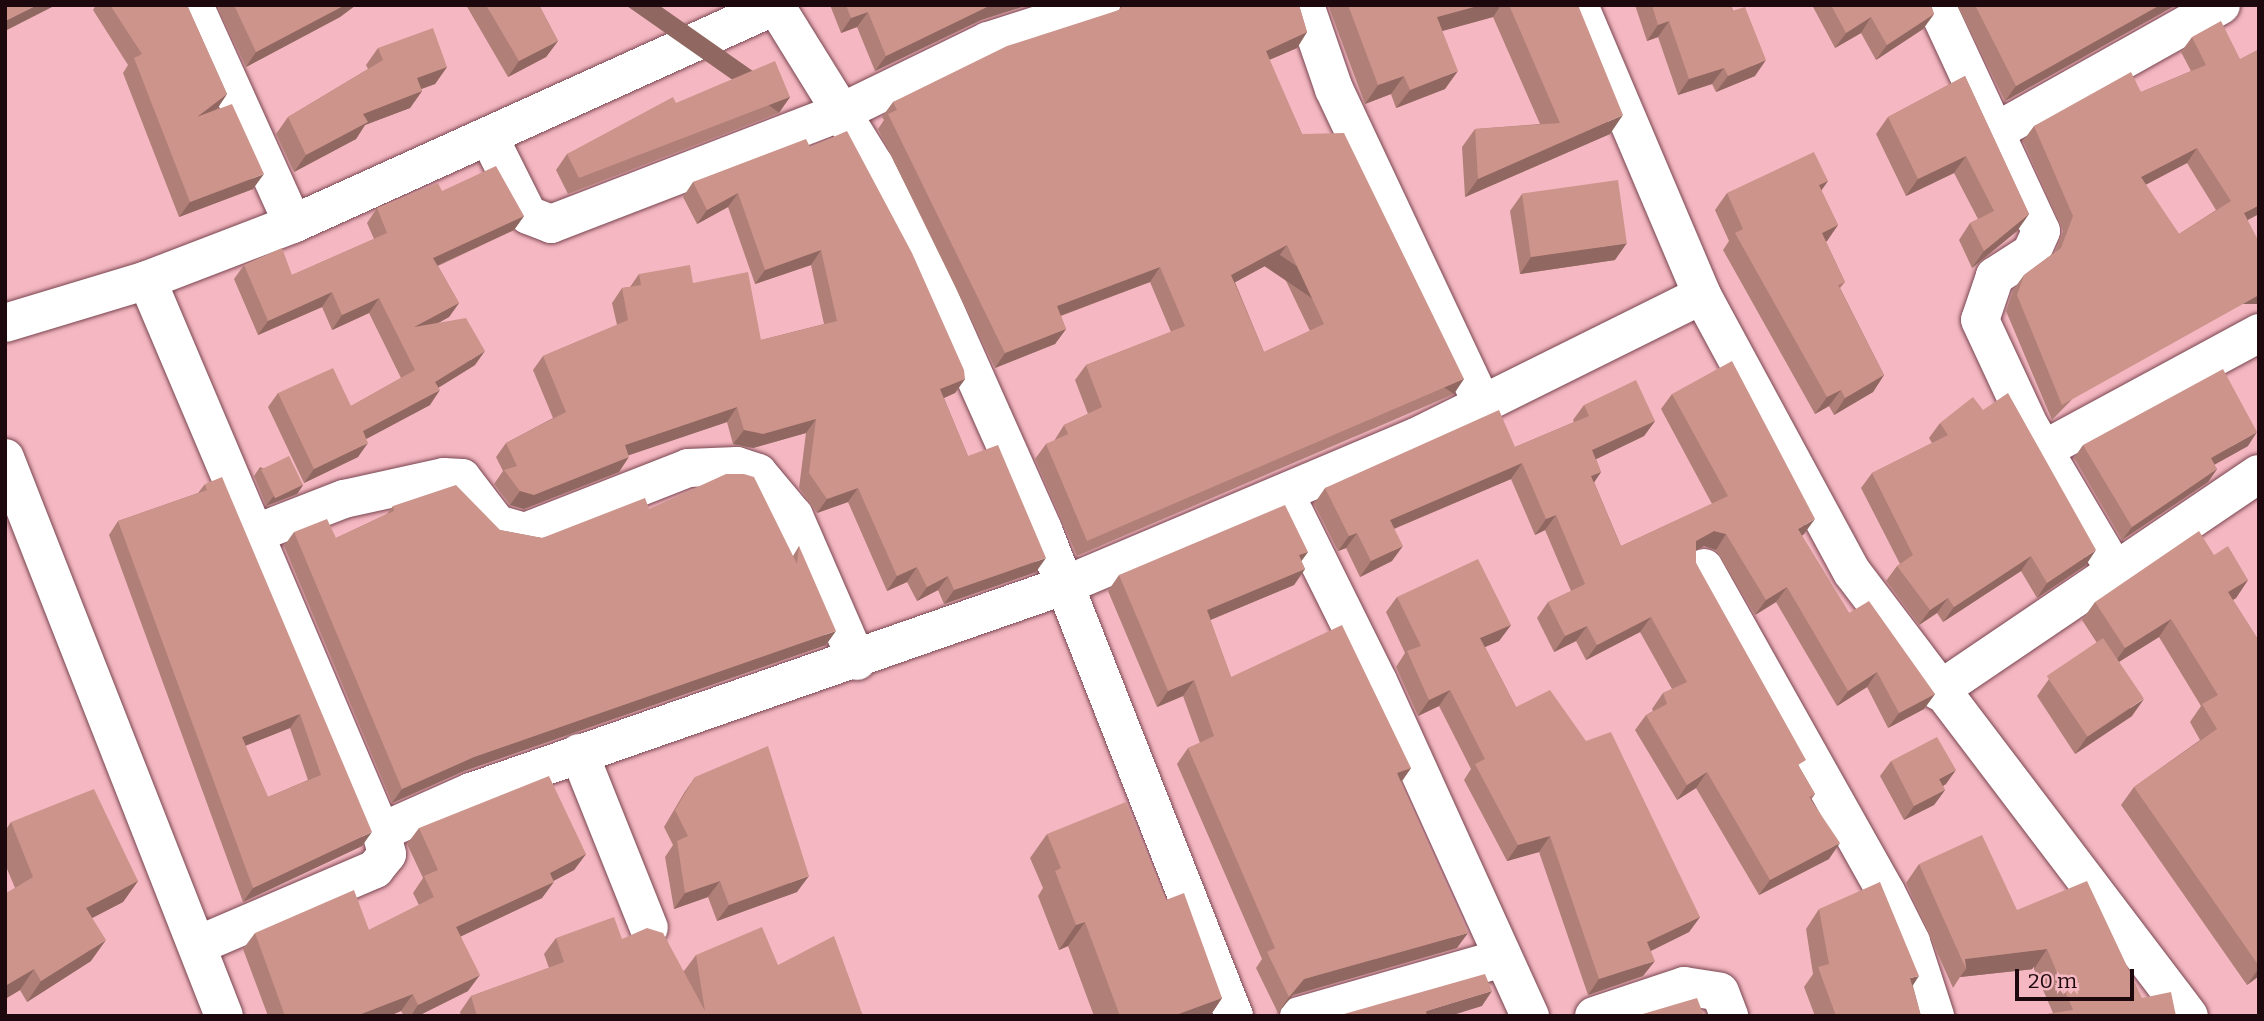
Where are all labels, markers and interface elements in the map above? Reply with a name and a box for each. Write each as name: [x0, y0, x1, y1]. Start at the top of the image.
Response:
scale bar: [2019, 954, 2138, 998]
text: 20 m: [2028, 968, 2077, 994]

